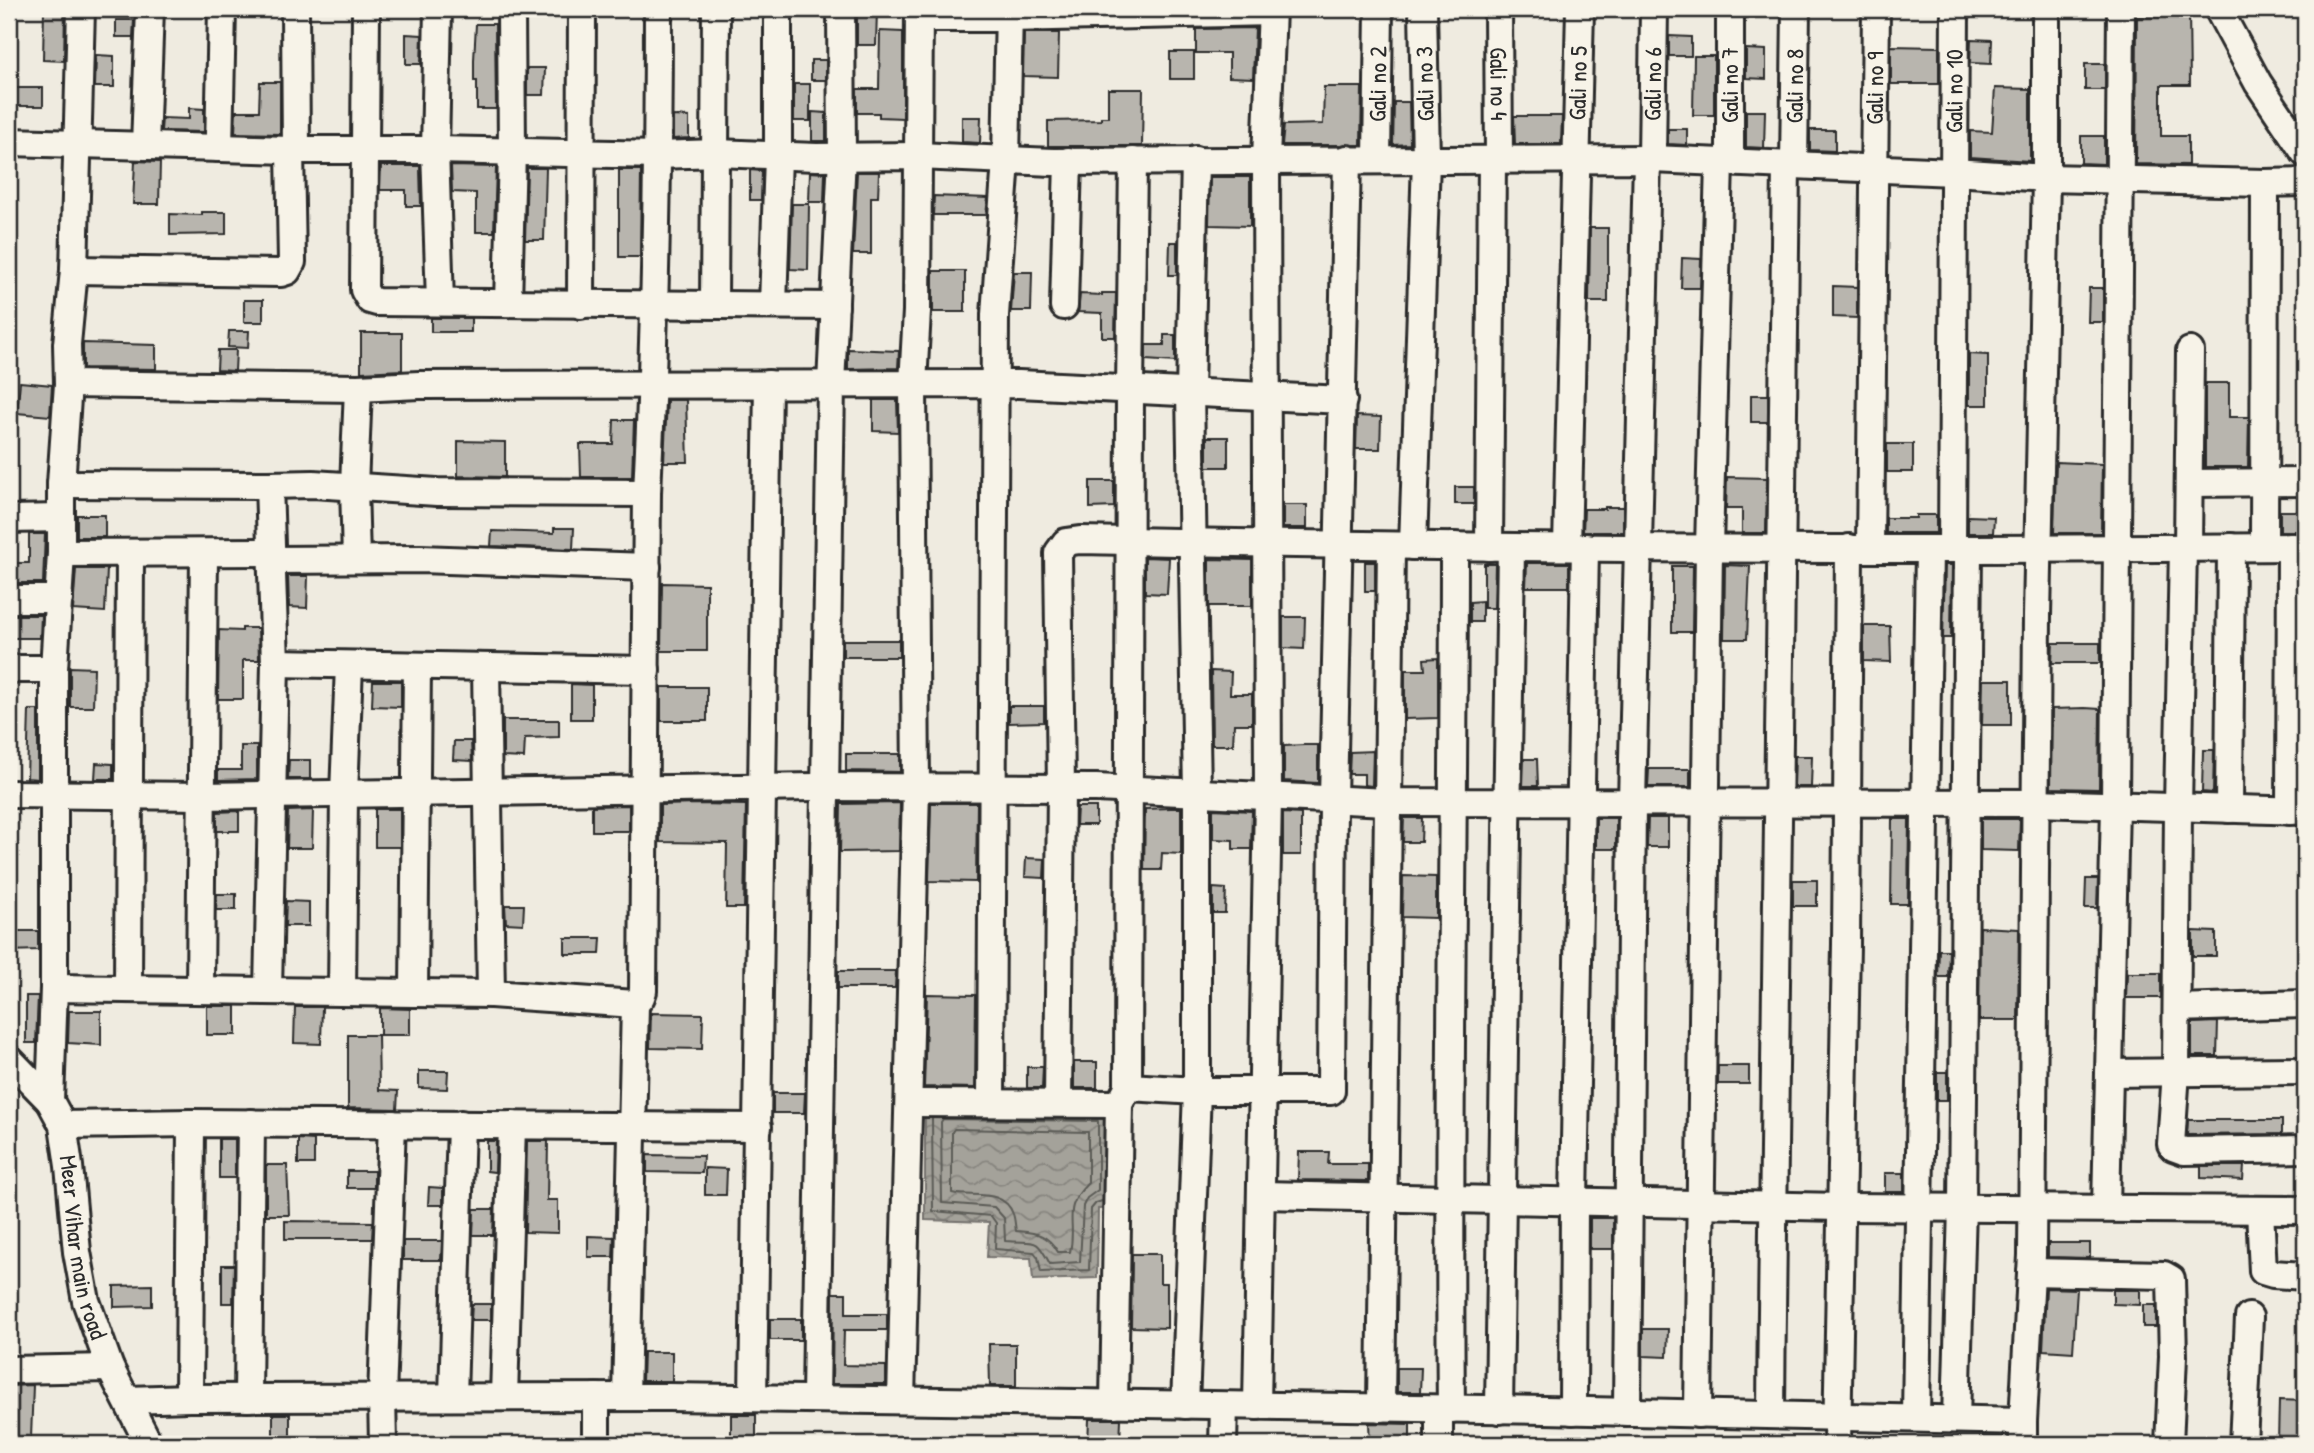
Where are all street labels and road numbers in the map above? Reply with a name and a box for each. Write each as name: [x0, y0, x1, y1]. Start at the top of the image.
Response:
street label: Gali no 5: [1560, 45, 1594, 121]
street label: Gali no 2: [1360, 46, 1394, 122]
street label: Gali no 3: [1407, 46, 1441, 122]
street label: Gali no 4: [1483, 47, 1516, 121]
street label: Gali no 6: [1636, 47, 1668, 121]
street label: Gali no 7: [1713, 47, 1745, 123]
street label: Gali no 8: [1778, 48, 1810, 124]
street label: Gali no 10: [1937, 49, 1970, 133]
street label: Gali no 9: [1858, 51, 1891, 125]
street label: Meer Vihar main road: [53, 1153, 115, 1343]

